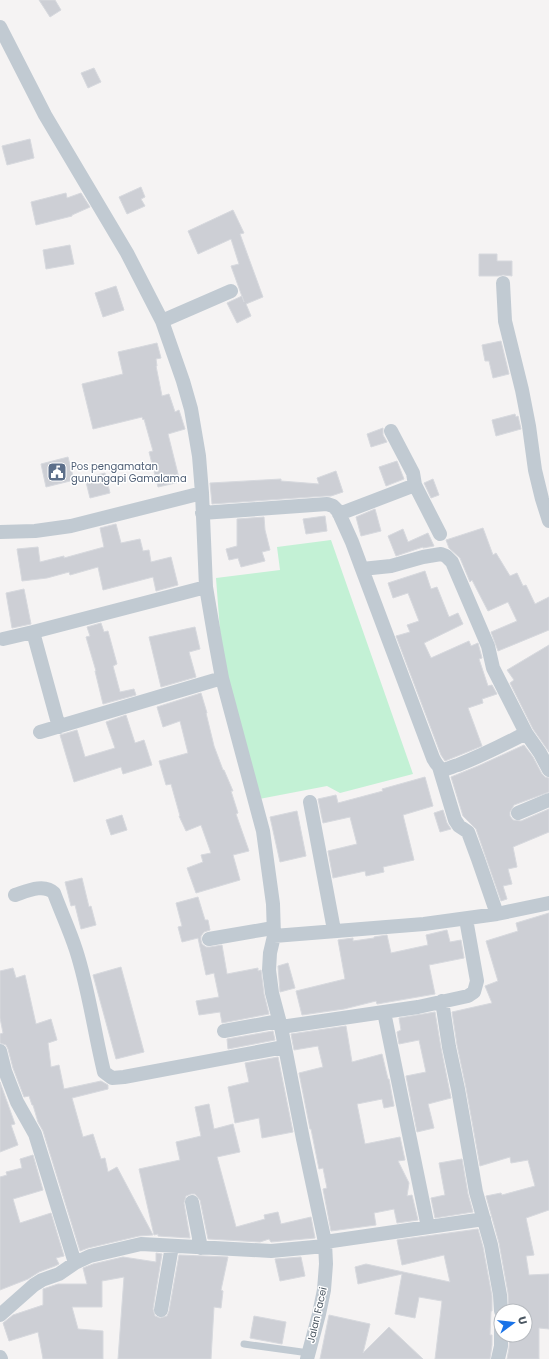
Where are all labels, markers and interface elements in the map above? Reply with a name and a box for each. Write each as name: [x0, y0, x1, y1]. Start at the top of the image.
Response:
place label: Pos pengamatan gunungapi Gamalama: [71, 459, 187, 486]
public building icon: Pos pengamatan gunungapi Gamalama: [46, 461, 68, 483]
street label: Jalan Facei: [303, 1286, 331, 1344]
north arrow: [493, 1303, 533, 1343]
text: U: [514, 1315, 531, 1326]

